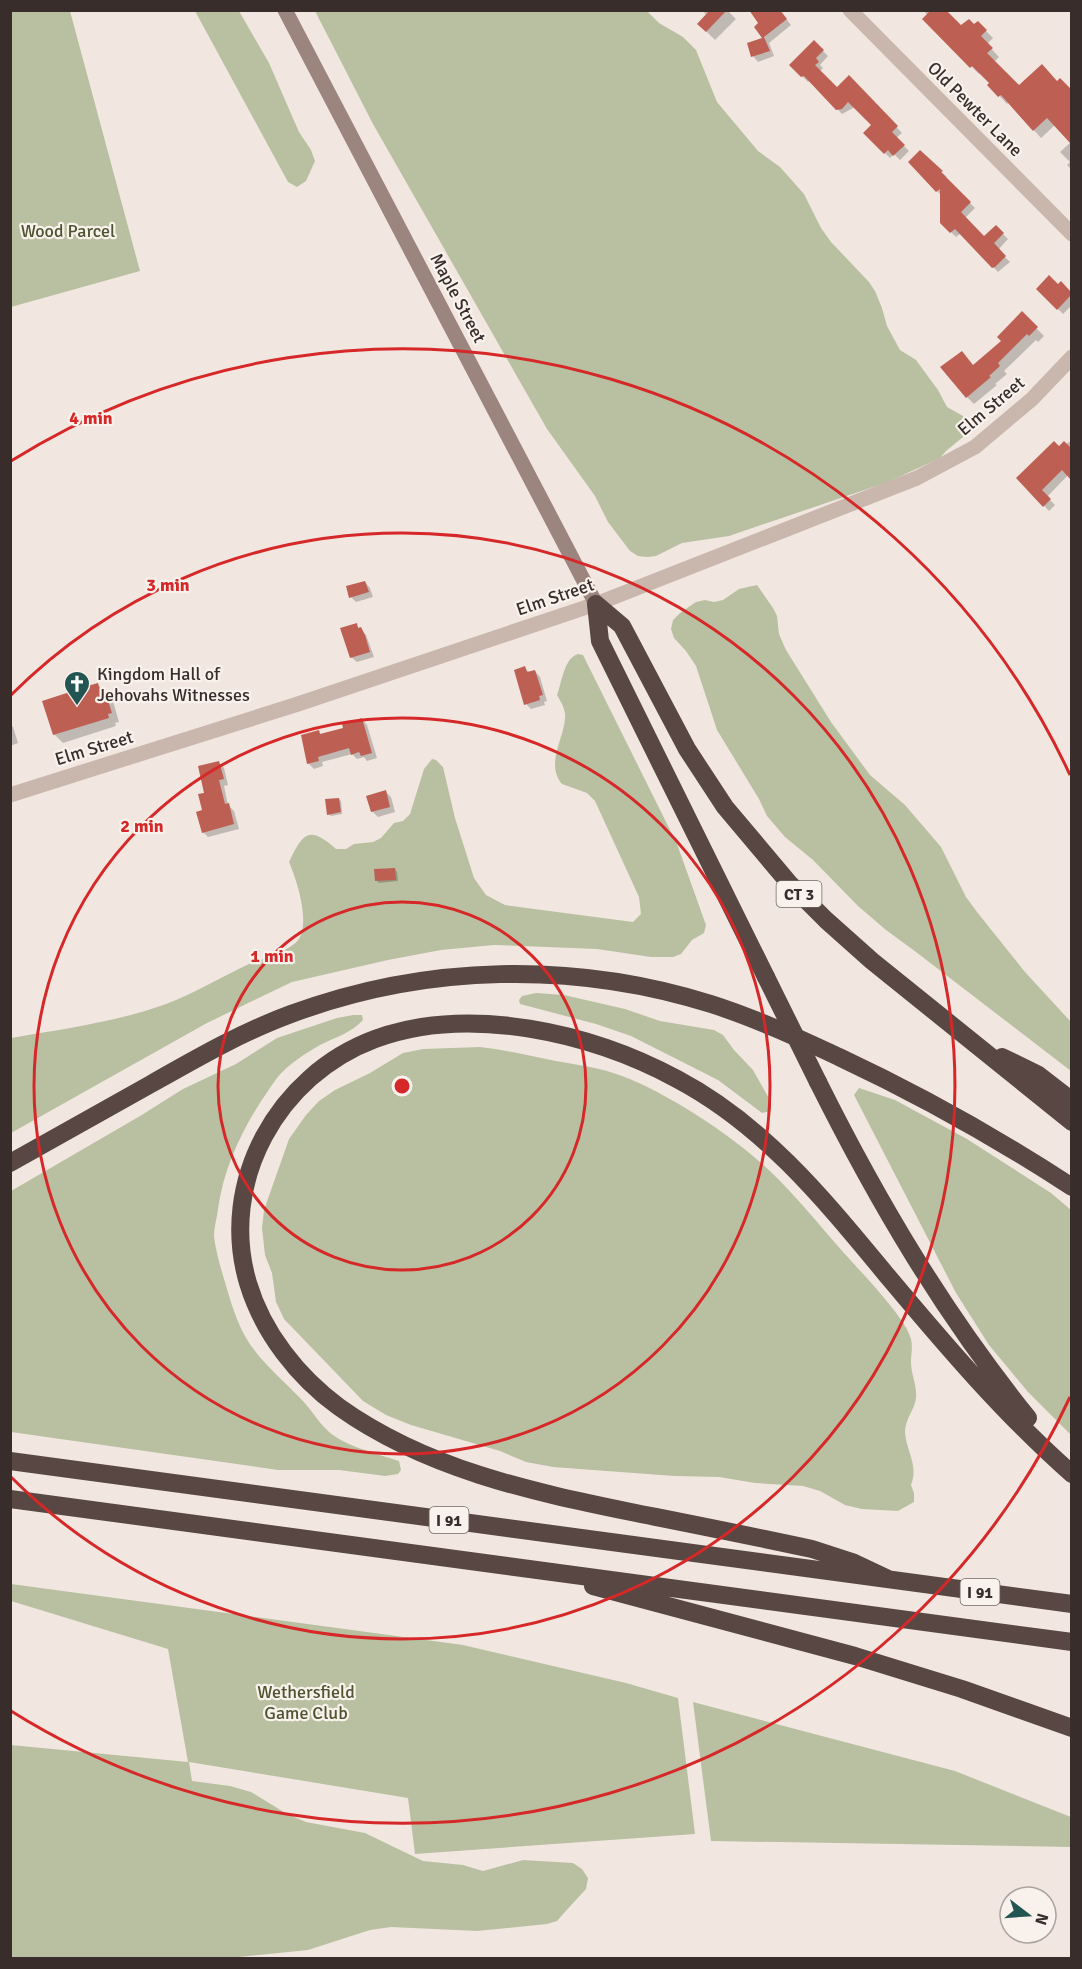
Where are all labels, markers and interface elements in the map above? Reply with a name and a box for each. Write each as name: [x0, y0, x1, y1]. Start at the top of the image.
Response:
street label: Old Pewter Lane: [923, 57, 1027, 161]
park label: Wood Parcel: [21, 220, 115, 242]
street label: Maple Street: [425, 249, 491, 347]
street label: Elm Street: [953, 372, 1029, 440]
text: 4 min: [69, 407, 113, 429]
street label: Elm Street: [513, 573, 597, 621]
text: 3 min: [146, 574, 190, 596]
place label: Kingdom Hall of Jehovahs Witnesses: [97, 663, 250, 706]
church icon: Kingdom Hall of Jehovahs Witnesses: [62, 669, 92, 707]
street label: Elm Street: [52, 726, 136, 770]
text: 2 min: [120, 815, 164, 837]
road number: CT 3: [776, 881, 822, 907]
text: 1 min: [250, 945, 294, 967]
centre of rings: [392, 1076, 412, 1096]
road number: I 91: [430, 1507, 468, 1533]
road number: I 91: [960, 1579, 1000, 1605]
park label: Wethersfield Game Club: [257, 1681, 355, 1724]
north arrow: [998, 1885, 1058, 1945]
text: N: [1030, 1911, 1053, 1927]

